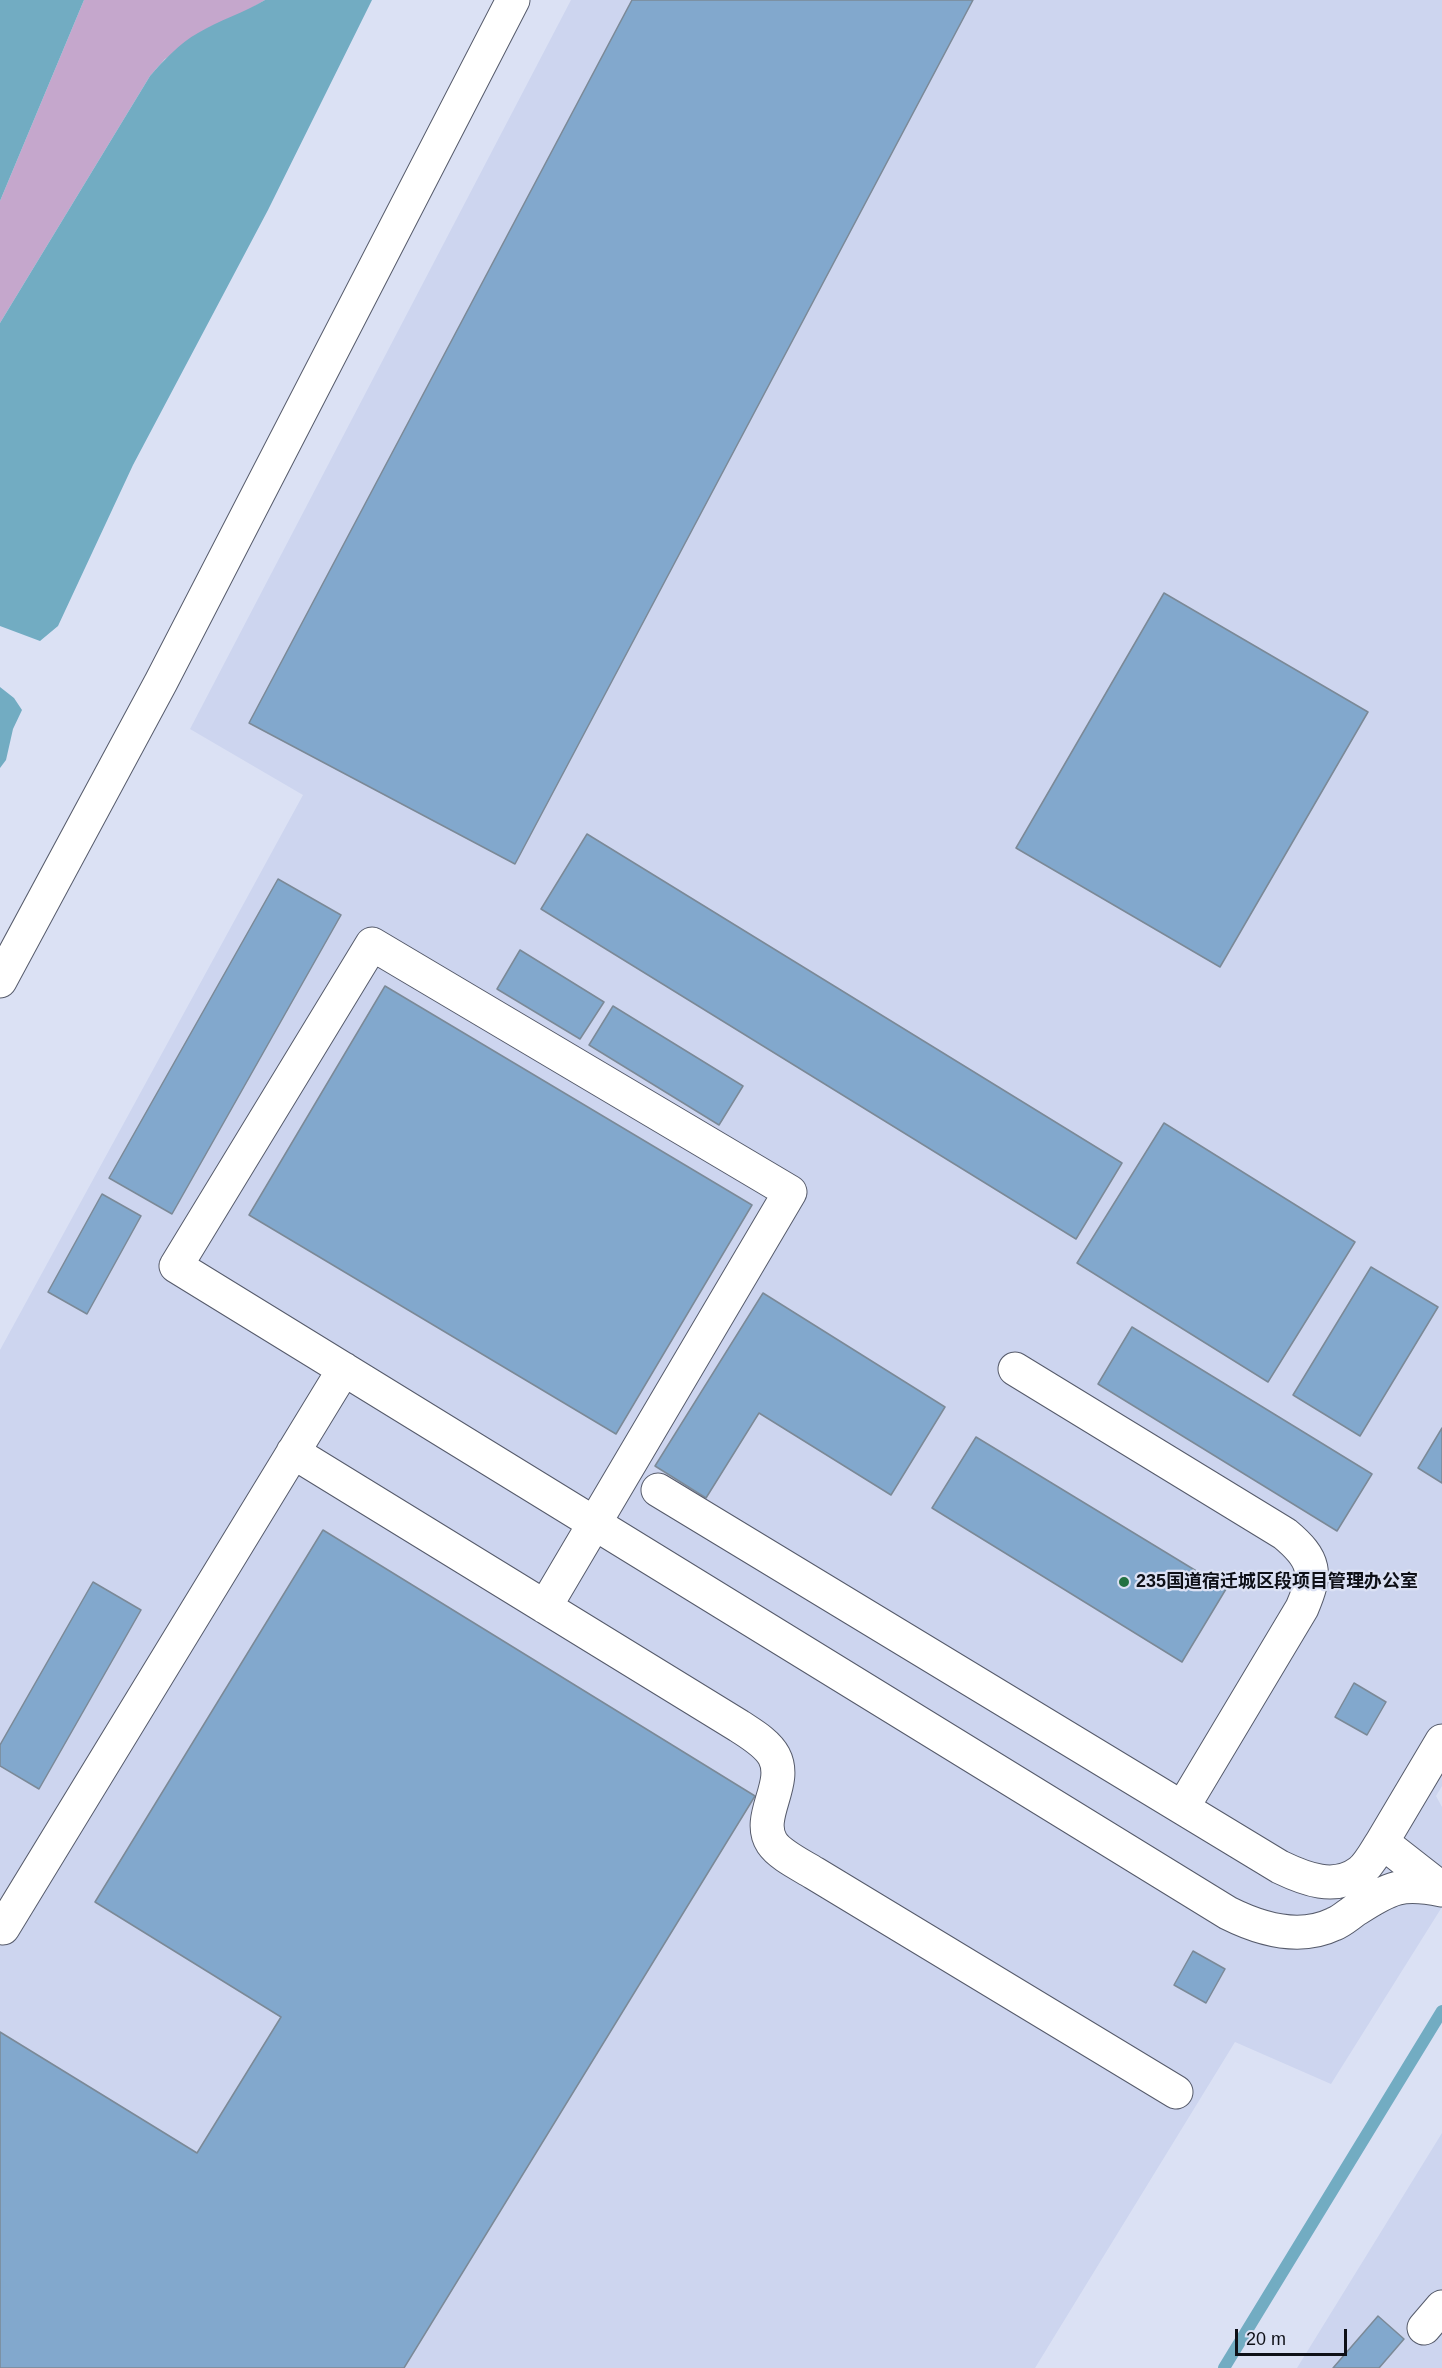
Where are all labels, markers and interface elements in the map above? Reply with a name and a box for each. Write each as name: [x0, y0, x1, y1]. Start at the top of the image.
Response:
place label: 235国道宿迁城区段项目管理办公室: [1136, 1571, 1418, 1593]
marker: 235国道宿迁城区段项目管理办公室: [1117, 1575, 1131, 1589]
scale bar: [1238, 2317, 1350, 2355]
text: 20 m: [1246, 2329, 1286, 2349]

